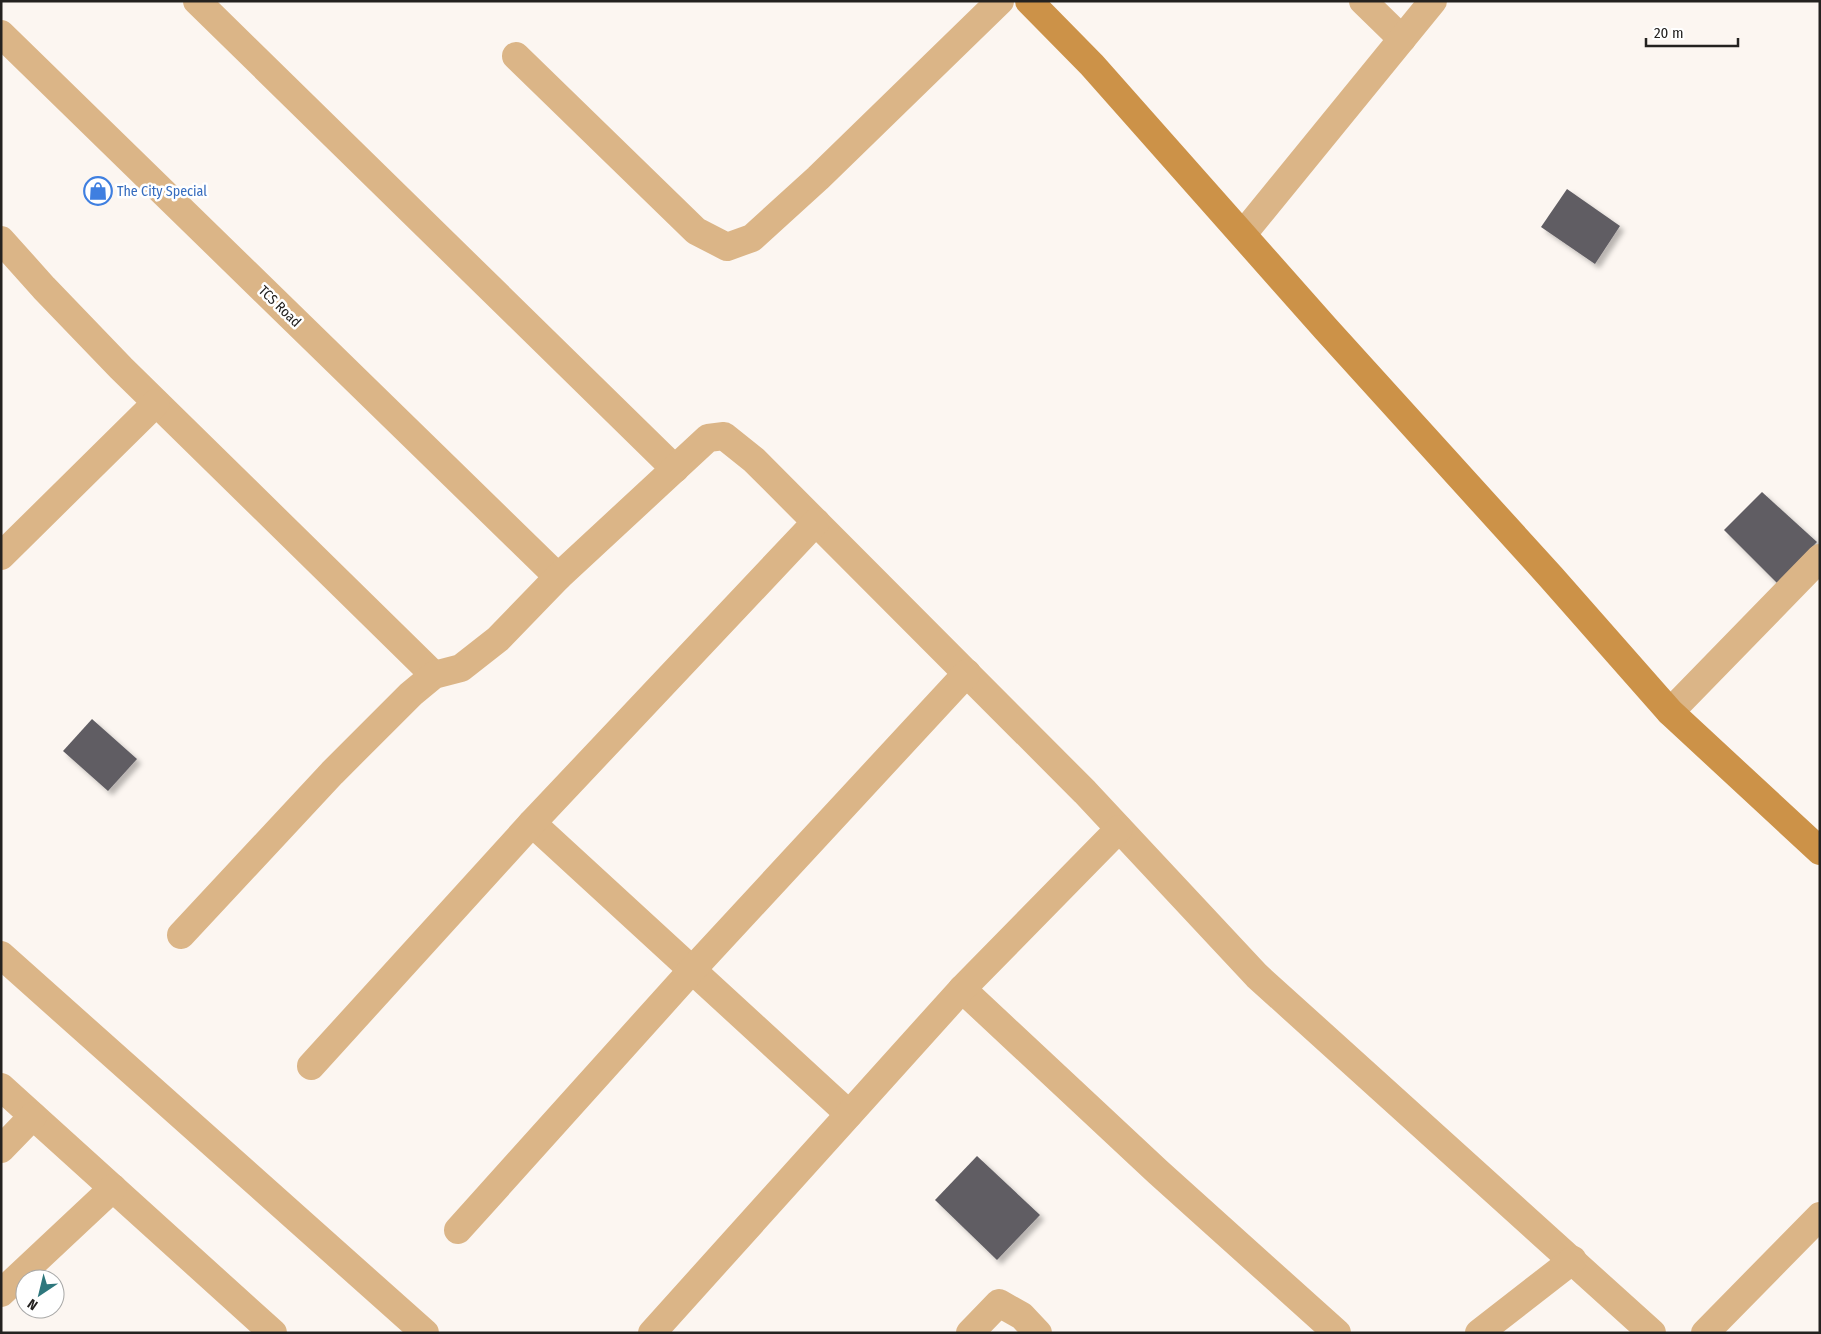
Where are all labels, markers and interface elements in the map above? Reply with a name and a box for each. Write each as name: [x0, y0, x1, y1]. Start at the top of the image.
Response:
scale bar: [1646, 15, 1738, 47]
text: 20 m: [1654, 24, 1684, 42]
shop icon: The City Special: [83, 176, 113, 206]
place label: The City Special: [117, 183, 207, 200]
street label: TCS Road: [255, 282, 304, 331]
north arrow: [15, 1269, 65, 1319]
text: N: [25, 1295, 41, 1314]

